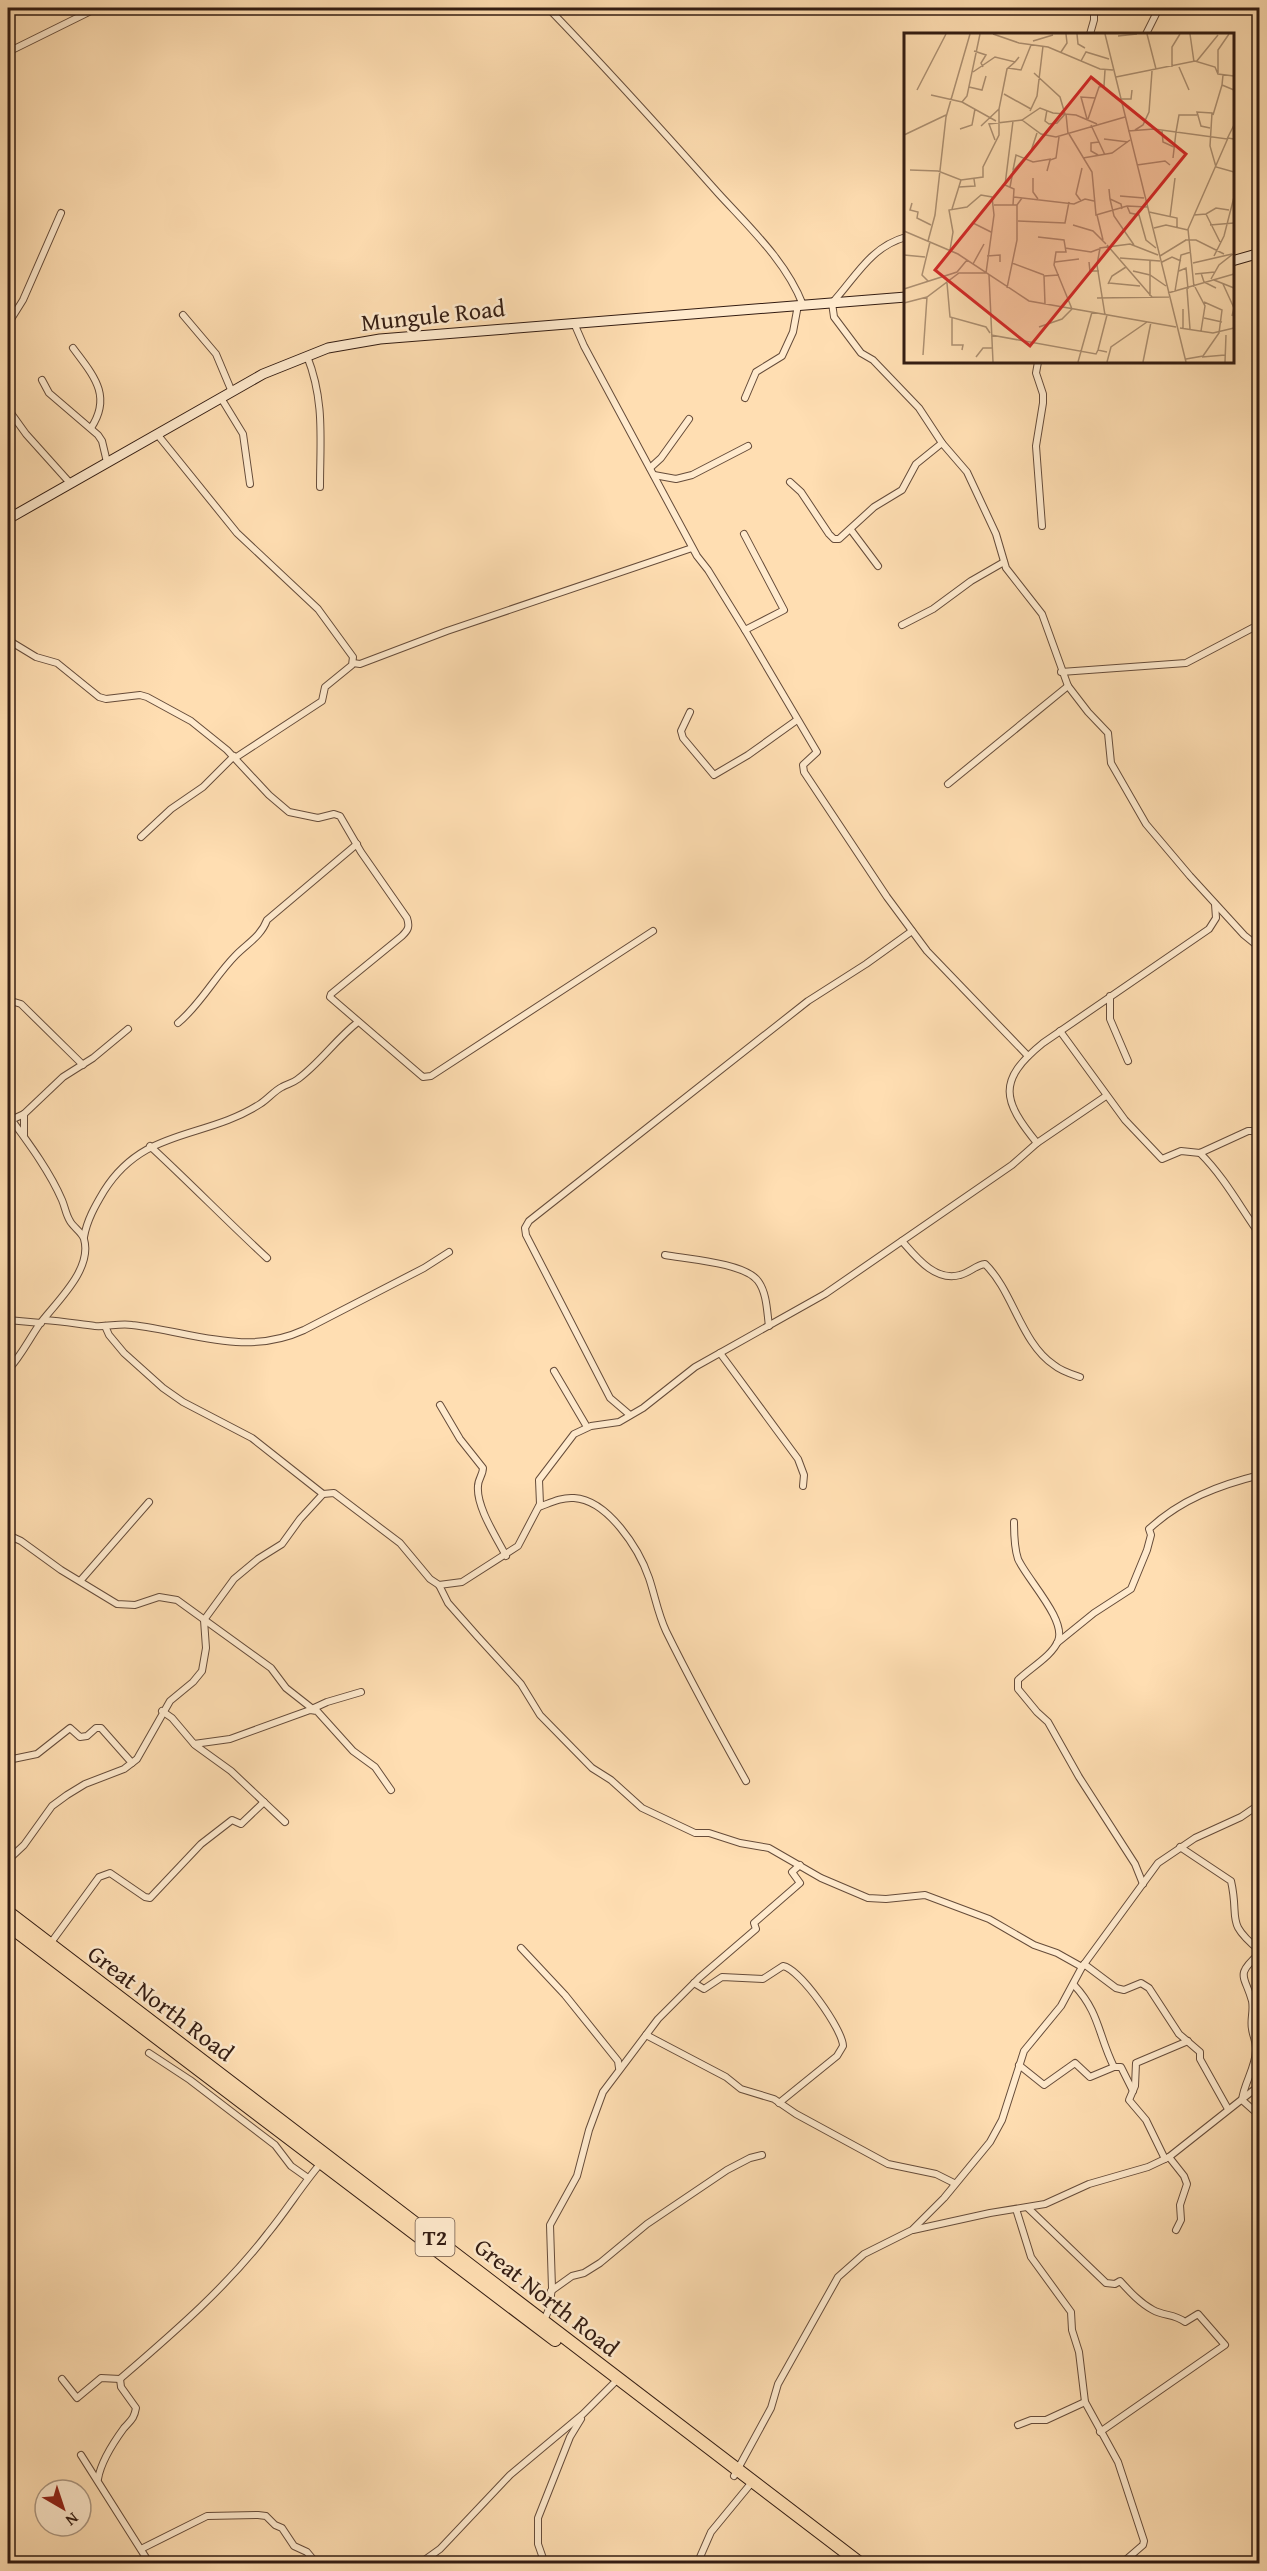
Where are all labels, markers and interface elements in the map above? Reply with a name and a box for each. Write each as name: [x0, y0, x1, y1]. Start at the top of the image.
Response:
inset map: [904, 33, 1234, 363]
street label: Mungule Road: [359, 290, 507, 340]
street label: Great North Road: [80, 1936, 242, 2070]
road number: T2: [416, 2218, 454, 2256]
street label: Great North Road: [467, 2229, 627, 2365]
north arrow: [33, 2478, 93, 2538]
text: N: [60, 2507, 84, 2533]

